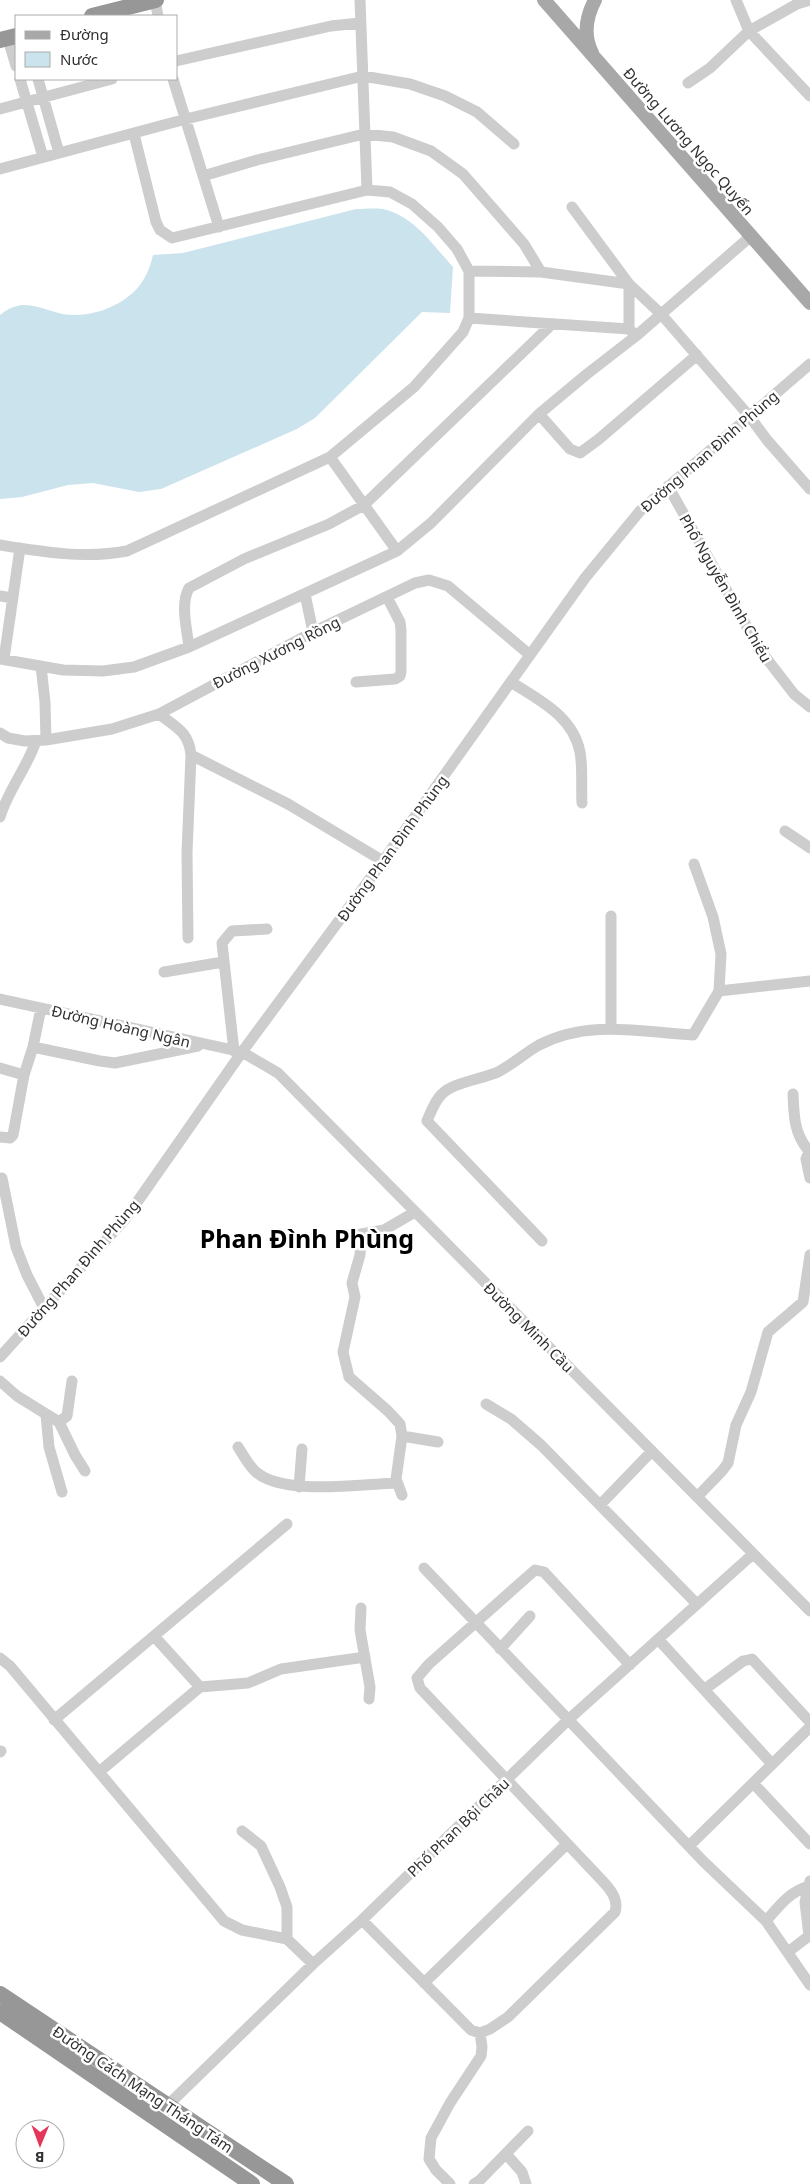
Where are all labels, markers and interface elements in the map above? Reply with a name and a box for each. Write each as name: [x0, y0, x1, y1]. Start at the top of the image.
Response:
legend: [15, 15, 178, 80]
text: Đường: [60, 24, 109, 44]
text: Nước: [60, 49, 98, 69]
street label: Đường Lương Ngọc Quyến: [619, 63, 759, 219]
street label: Đường Phan Đình Phùng: [636, 386, 782, 516]
street label: Phố Nguyễn Đình Chiểu: [675, 510, 777, 666]
street label: Đường Xương Rồng: [209, 611, 343, 693]
street label: Đường Phan Đình Phùng: [332, 771, 452, 925]
street label: Đường Hoàng Ngân: [50, 1000, 192, 1052]
street label: Đường Phan Đình Phùng: [13, 1195, 143, 1341]
district label: Phan Đình Phùng: [200, 1221, 414, 1255]
street label: Đường Minh Cầu: [480, 1278, 578, 1376]
street label: Phố Phan Bội Châu: [403, 1773, 513, 1881]
street label: Đường Cách Mạng Tháng Tám: [49, 2021, 237, 2157]
north arrow: [15, 2119, 65, 2169]
text: B: [35, 2148, 45, 2167]

